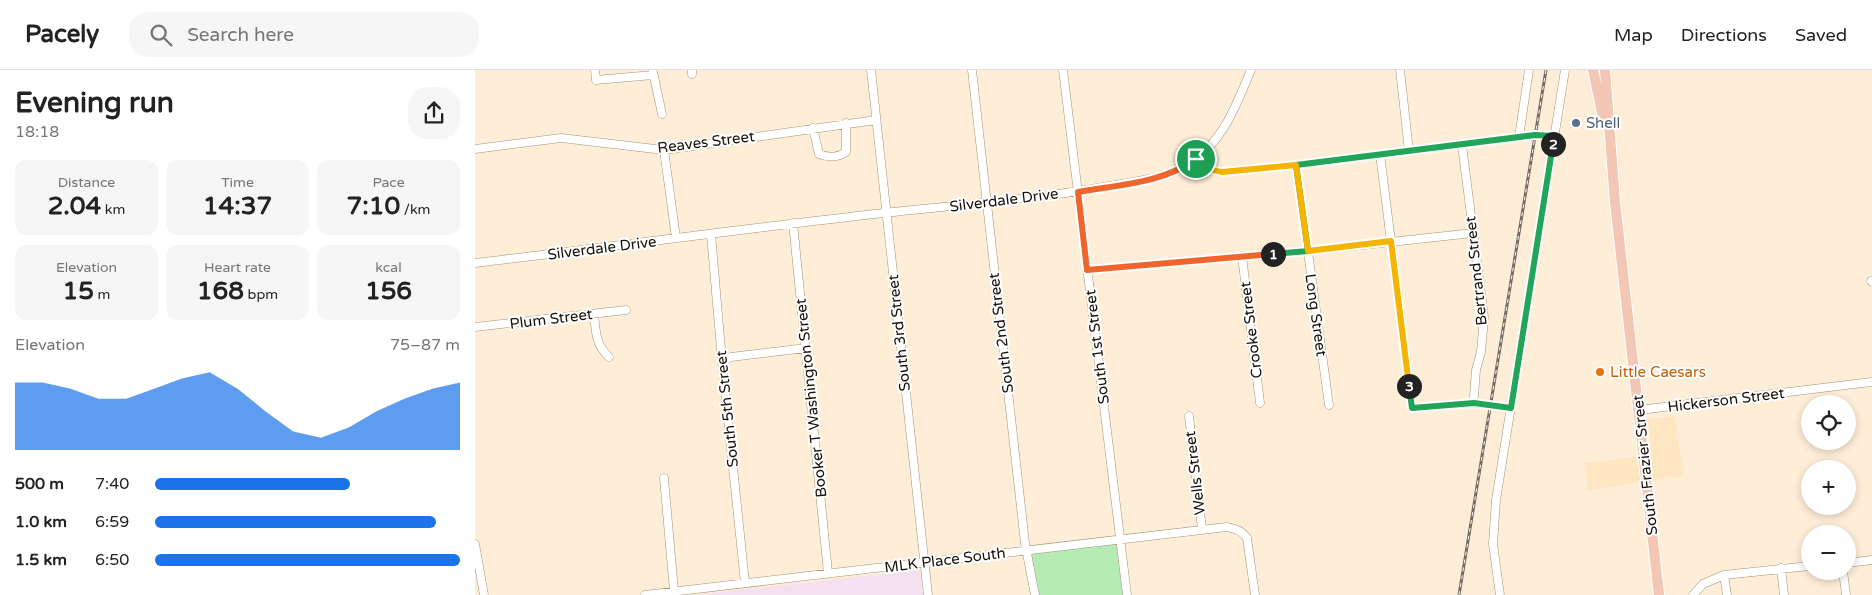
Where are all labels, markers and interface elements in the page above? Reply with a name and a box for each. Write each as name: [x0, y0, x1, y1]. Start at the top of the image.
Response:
search box: [129, 12, 479, 57]
text: Pacely: [25, 20, 99, 49]
icon: search: [147, 21, 175, 49]
text: Search here: [187, 24, 294, 46]
text: Map: [1614, 24, 1653, 46]
text: Directions: [1681, 24, 1767, 46]
text: Saved: [1795, 24, 1847, 46]
text: Evening run: [15, 86, 174, 120]
button: share: [408, 87, 460, 139]
place label: Shell: [1586, 114, 1620, 132]
marker: Shell: [1570, 117, 1582, 129]
text: 18:18: [15, 122, 59, 142]
street label: Reaves Street: [656, 127, 756, 157]
pin: 2: [1541, 132, 1565, 156]
text: 2: [1549, 136, 1558, 153]
pin: [1175, 138, 1217, 180]
icon: arrive: [1182, 145, 1210, 173]
text: Distance: [58, 174, 115, 191]
text: Time: [221, 174, 254, 191]
text: Pace: [372, 174, 405, 191]
street label: Silverdale Drive: [949, 184, 1059, 216]
text: 2.04: [48, 191, 101, 221]
text: 14:37: [203, 191, 272, 221]
text: 7:10: [347, 191, 400, 221]
text: km: [101, 201, 125, 218]
text: /km: [400, 201, 430, 218]
street label: Bertrand Street: [1461, 215, 1491, 327]
street label: Silverdale Drive: [547, 232, 657, 264]
pin: 1: [1261, 242, 1285, 266]
text: 1: [1269, 246, 1278, 263]
text: Elevation: [56, 259, 117, 276]
text: Heart rate: [204, 259, 271, 276]
text: kcal: [375, 259, 402, 276]
street label: South 2nd Street: [985, 272, 1017, 394]
street label: South 3rd Street: [884, 273, 914, 392]
street label: Long Street: [1301, 273, 1331, 358]
text: 15: [63, 276, 94, 306]
text: 168: [197, 276, 244, 306]
text: 156: [365, 276, 412, 306]
street label: Crooke Street: [1236, 280, 1266, 379]
text: m: [94, 286, 110, 303]
text: bpm: [244, 286, 278, 303]
street label: South 1st Street: [1081, 288, 1113, 405]
street label: Booker T Washington Street: [792, 297, 830, 498]
street label: Plum Street: [509, 305, 594, 333]
text: Elevation: [15, 335, 85, 355]
text: 75–87 m: [390, 335, 460, 355]
street label: South 5th Street: [712, 349, 742, 468]
place label: Little Caesars: [1610, 363, 1706, 381]
marker: Little Caesars: [1594, 366, 1606, 378]
pin: 3: [1397, 374, 1421, 398]
text: 3: [1405, 378, 1414, 395]
street label: Hickerson Street: [1667, 384, 1786, 416]
street label: South Frazier Street: [1629, 394, 1661, 536]
map controls: [1801, 395, 1856, 580]
button: locate: [1801, 395, 1856, 450]
street label: Wells Street: [1181, 430, 1209, 516]
button: +: [1801, 460, 1856, 515]
text: 500 m: [15, 474, 64, 494]
text: 7:40: [95, 474, 129, 494]
text: 1.0 km: [15, 512, 67, 532]
text: 6:59: [95, 512, 129, 532]
button: −: [1801, 525, 1856, 580]
street label: MLK Place South: [883, 544, 1007, 576]
text: 1.5 km: [15, 550, 67, 570]
text: 6:50: [95, 550, 129, 570]

